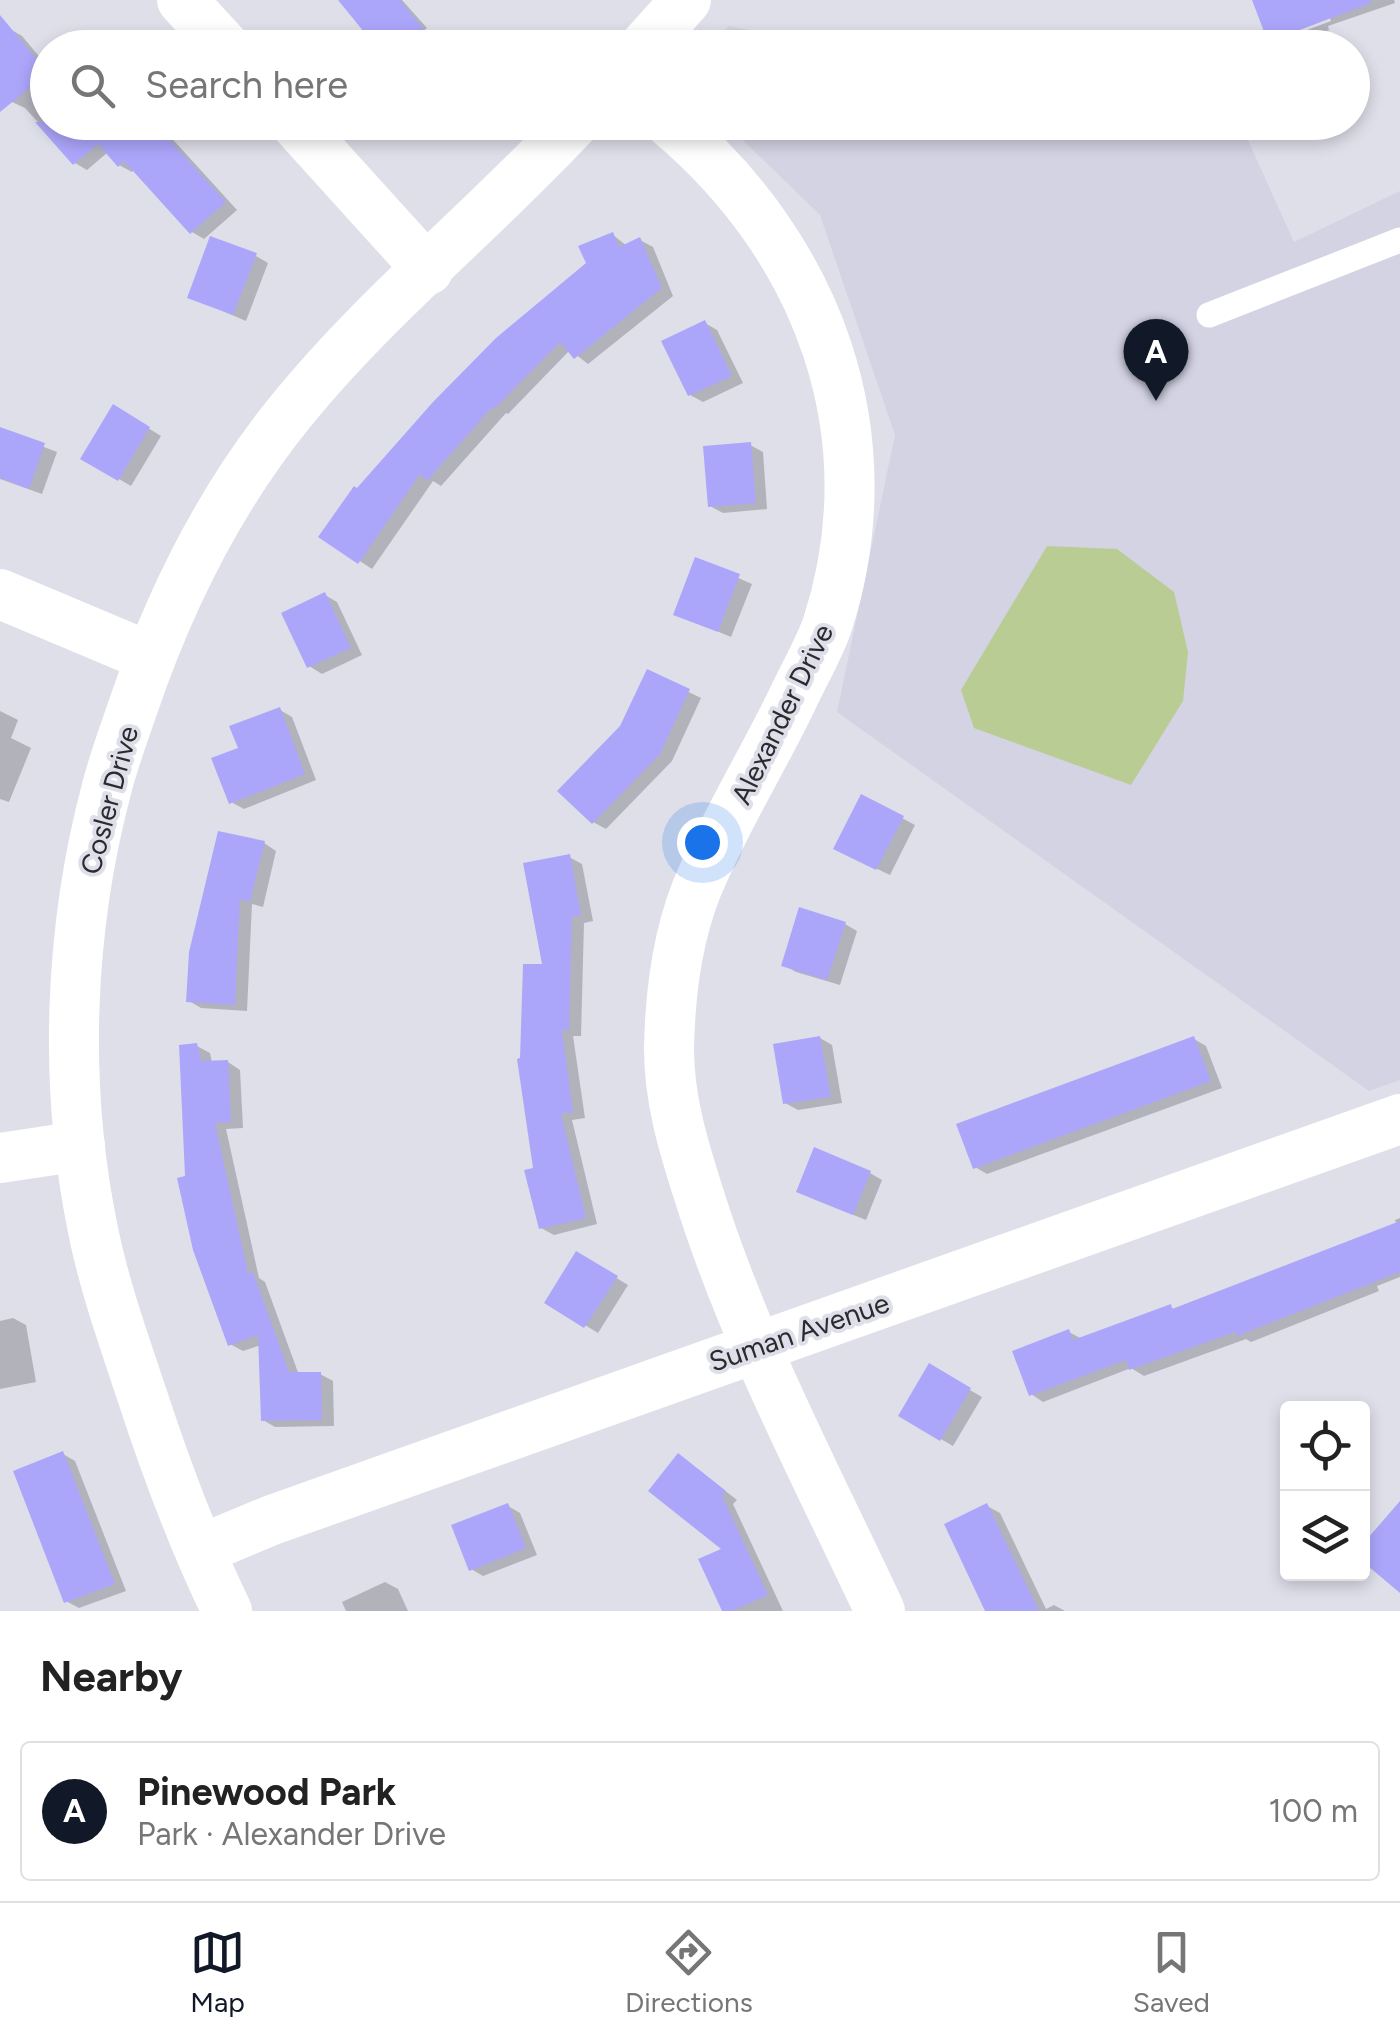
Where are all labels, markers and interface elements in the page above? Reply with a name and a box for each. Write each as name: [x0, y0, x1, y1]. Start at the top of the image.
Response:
search box: [30, 30, 1370, 140]
icon: search: [65, 58, 120, 113]
text: Search here: [145, 62, 348, 108]
pin: A: [1124, 318, 1188, 401]
street label: Alexander Drive: [724, 618, 840, 810]
street label: Cosler Drive: [73, 722, 145, 878]
your location: [677, 817, 728, 868]
street label: Suman Avenue: [705, 1285, 893, 1379]
map controls: [1280, 1401, 1370, 1581]
button: locate: [1280, 1401, 1370, 1491]
button: layers: [1280, 1491, 1370, 1581]
text: Nearby: [40, 1651, 182, 1702]
text: Pinewood Park: [137, 1769, 396, 1815]
text: A: [63, 1792, 86, 1830]
text: 100 m: [1269, 1792, 1358, 1830]
text: Park · Alexander Drive: [137, 1815, 446, 1853]
tab: Map: [190, 1925, 245, 2019]
tab: Directions: [625, 1925, 753, 2019]
tab: Saved: [1133, 1925, 1210, 2019]

